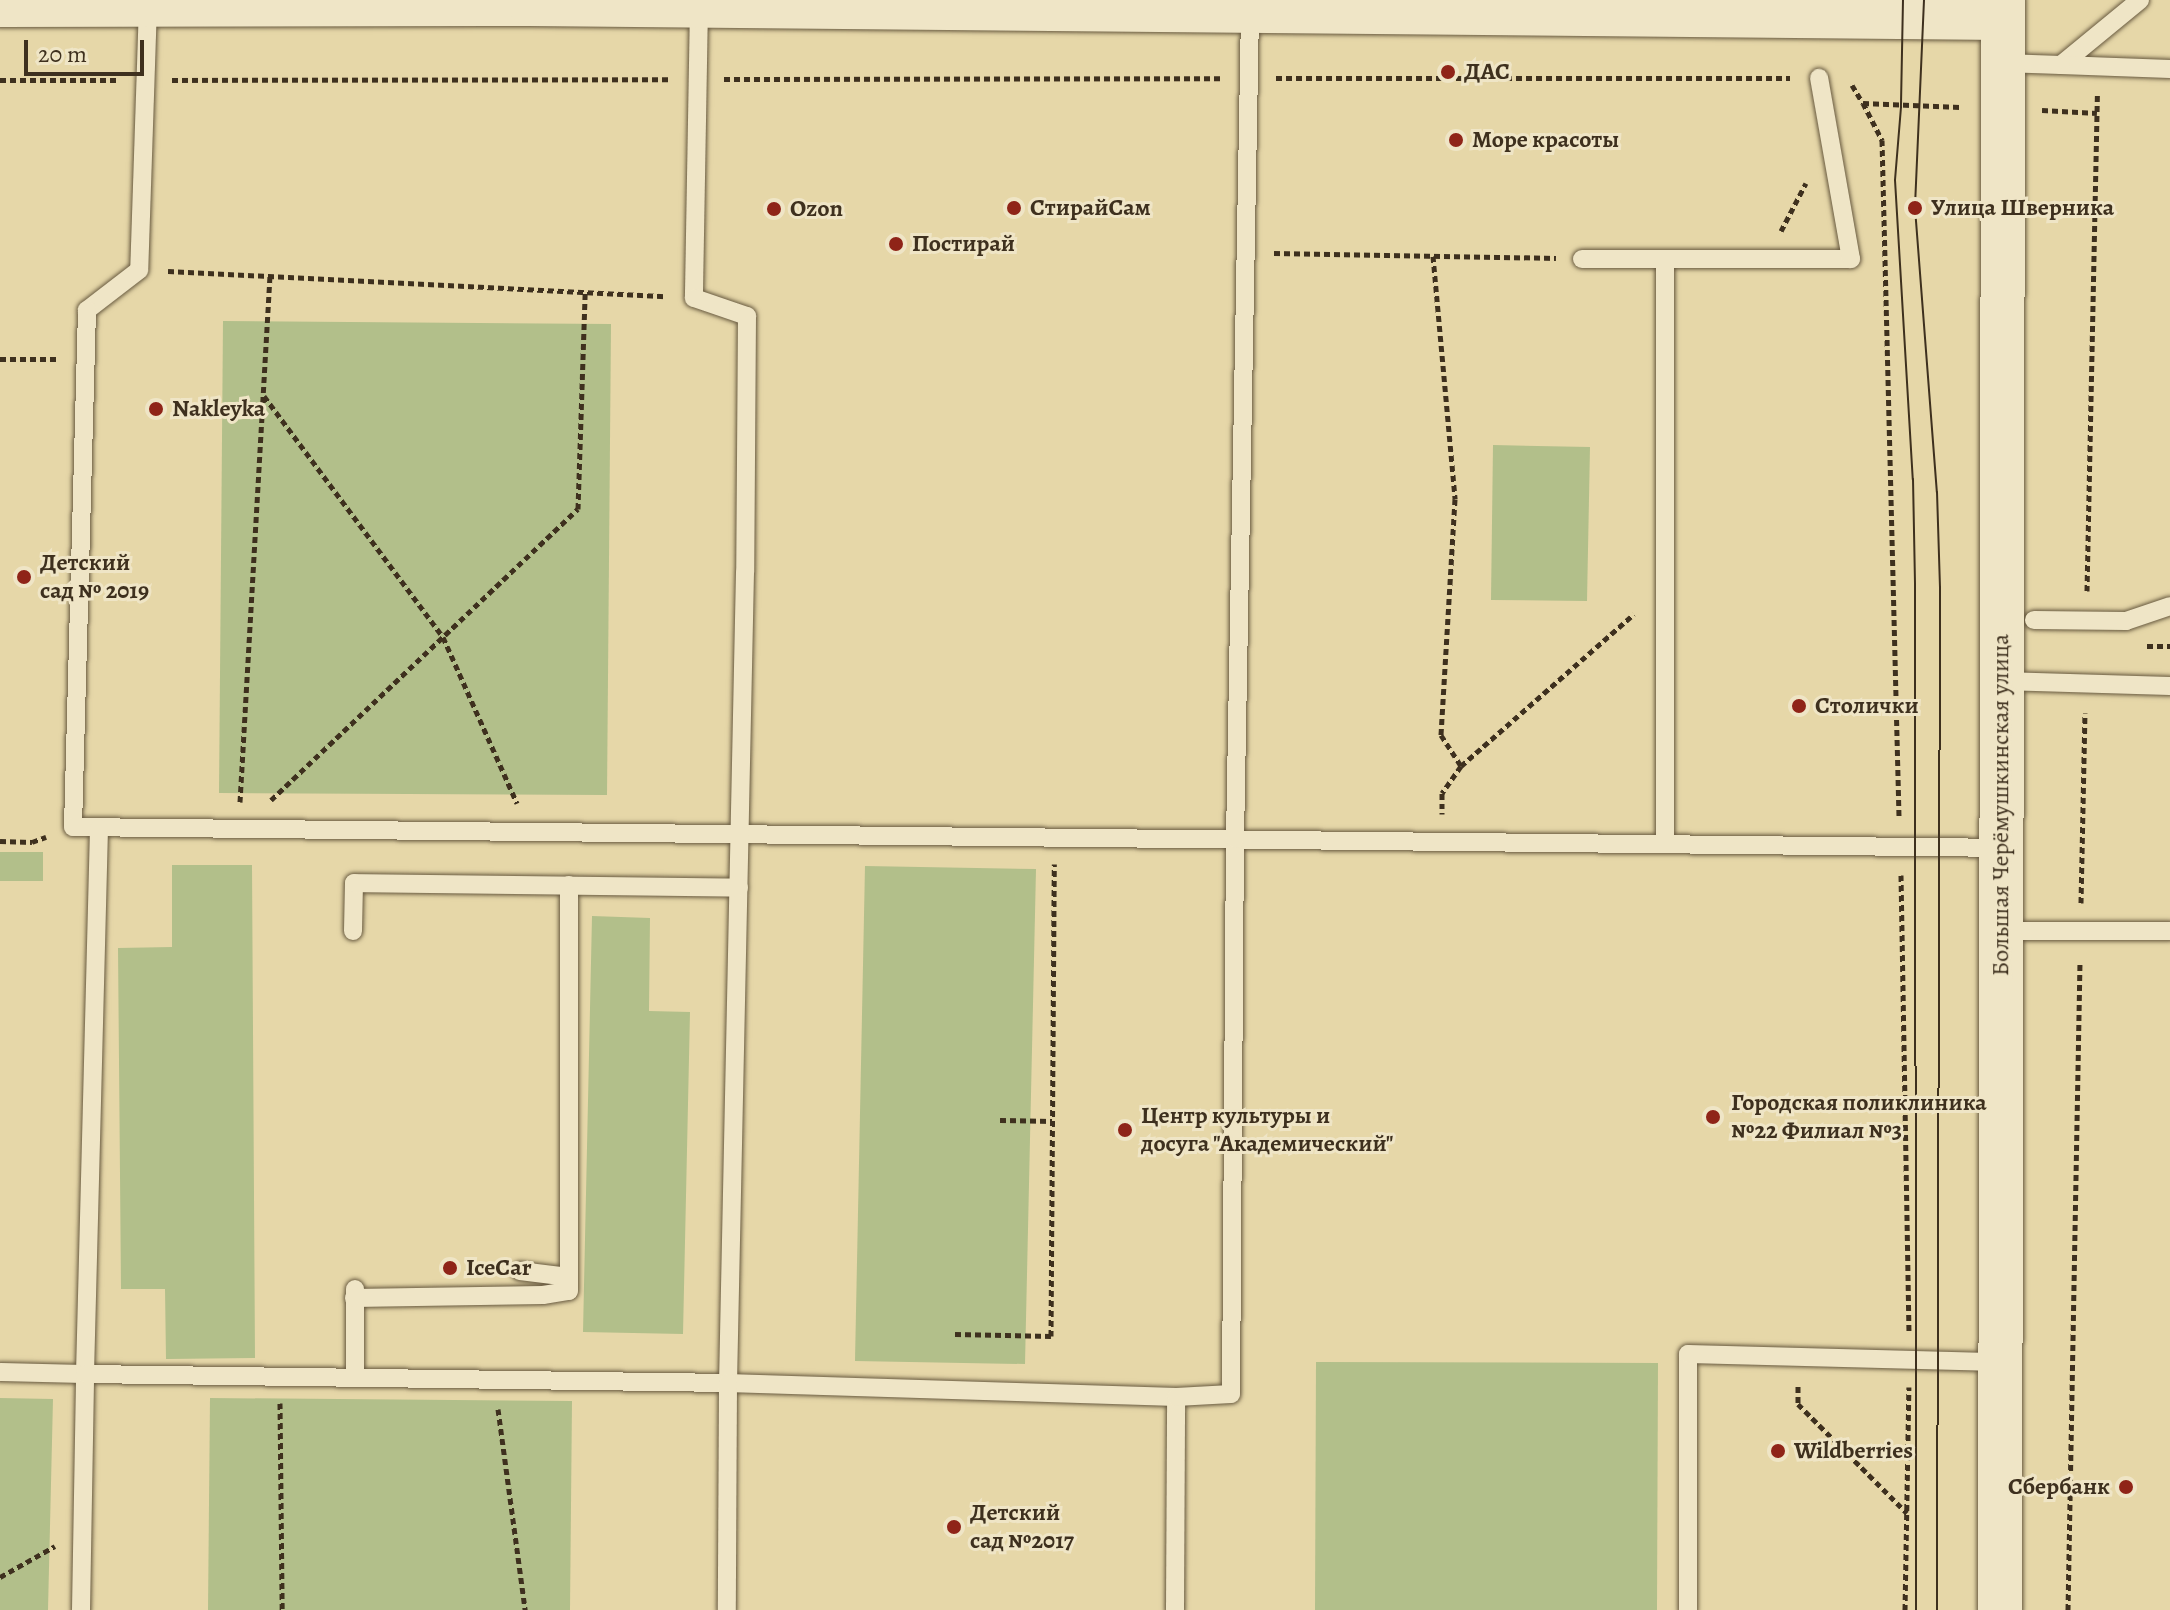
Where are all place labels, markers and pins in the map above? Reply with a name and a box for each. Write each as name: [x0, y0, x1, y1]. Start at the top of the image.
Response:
place label: ДАС: [1464, 58, 1510, 86]
marker: ДАС: [1439, 63, 1457, 81]
place label: Море красоты: [1472, 126, 1619, 154]
marker: Море красоты: [1447, 131, 1465, 149]
place label: СтирайСам: [1030, 194, 1151, 222]
place label: Улица Шверника: [1931, 194, 2114, 222]
place label: Ozon: [790, 195, 843, 223]
marker: СтирайСам: [1005, 199, 1023, 217]
marker: Улица Шверника: [1906, 199, 1924, 217]
marker: Ozon: [765, 200, 783, 218]
place label: Постирай: [912, 230, 1015, 258]
marker: Постирай: [887, 235, 905, 253]
place label: Nakleyka: [172, 395, 265, 423]
marker: Nakleyka: [147, 400, 165, 418]
place label: Детский сад № 2019: [40, 549, 149, 605]
marker: Детский сад № 2019: [15, 568, 33, 586]
place label: Столички: [1815, 692, 1919, 720]
marker: Столички: [1790, 697, 1808, 715]
place label: Городская поликлиника №22 Филиал №3: [1731, 1089, 1987, 1145]
place label: Центр культуры и досуга "Академический": [1141, 1102, 1394, 1158]
marker: Городская поликлиника №22 Филиал №3: [1702, 1106, 1724, 1128]
marker: Центр культуры и досуга "Академический": [1116, 1121, 1134, 1139]
place label: IceCar: [466, 1254, 532, 1282]
marker: IceCar: [441, 1259, 459, 1277]
place label: Wildberries: [1794, 1437, 1913, 1465]
marker: Wildberries: [1769, 1442, 1787, 1460]
place label: Сбербанк: [2008, 1473, 2110, 1501]
marker: Сбербанк: [2117, 1478, 2135, 1496]
place label: Детский сад №2017: [970, 1499, 1074, 1555]
marker: Детский сад №2017: [945, 1518, 963, 1536]

